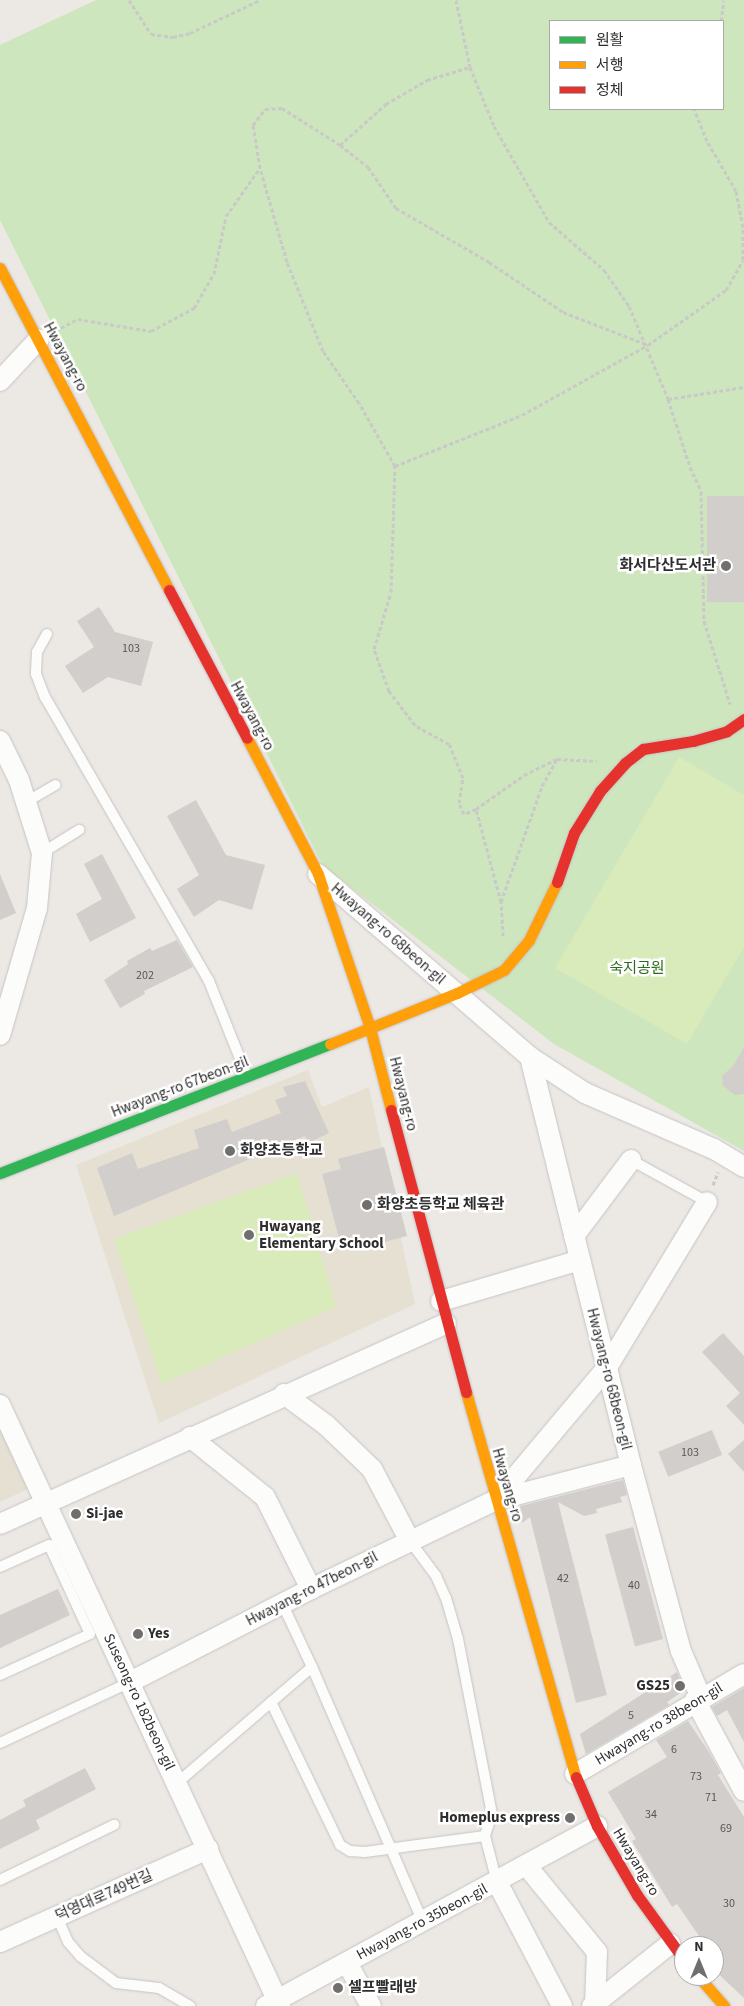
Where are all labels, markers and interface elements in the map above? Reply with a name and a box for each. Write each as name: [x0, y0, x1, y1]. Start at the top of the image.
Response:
legend: [549, 20, 724, 110]
text: 원활: [596, 30, 624, 51]
text: 서행: [596, 55, 624, 76]
text: 정체: [596, 80, 624, 101]
street label: Hwayang-ro: [39, 319, 91, 395]
place label: 화서다산도서관: [619, 557, 716, 575]
marker: 화서다산도서관: [720, 560, 732, 572]
house number: 103: [122, 642, 140, 656]
street label: Hwayang-ro: [226, 678, 278, 754]
street label: Hwayang-ro 68beon-gil: [327, 879, 449, 989]
park label: 숙지공원: [609, 960, 665, 978]
house number: 202: [136, 969, 154, 983]
street label: Hwayang-ro 67beon-gil: [109, 1053, 251, 1121]
street label: Hwayang-ro: [385, 1055, 421, 1133]
place label: 화양초등학교: [240, 1142, 323, 1160]
marker: 화양초등학교: [224, 1145, 236, 1157]
place label: 화양초등학교 체육관: [377, 1196, 504, 1214]
marker: 화양초등학교 체육관: [361, 1199, 373, 1211]
place label: Hwayang Elementary School: [259, 1217, 384, 1252]
marker: Hwayang Elementary School: [243, 1229, 255, 1241]
street label: Hwayang-ro 68beon-gil: [583, 1306, 635, 1452]
street label: Hwayang-ro: [488, 1446, 526, 1524]
house number: 103: [681, 1446, 699, 1460]
place label: Si-jae: [86, 1505, 123, 1523]
marker: Si-jae: [70, 1508, 82, 1520]
street label: Hwayang-ro 47beon-gil: [243, 1548, 381, 1630]
house number: 42: [557, 1572, 569, 1586]
house number: 40: [628, 1579, 640, 1593]
place label: Yes: [148, 1625, 169, 1643]
marker: Yes: [132, 1628, 144, 1640]
street label: Suseong-ro 182beon-gil: [99, 1631, 179, 1773]
place label: GS25: [636, 1677, 670, 1695]
street label: Hwayang-ro 38beon-gil: [592, 1679, 726, 1769]
marker: GS25: [674, 1680, 686, 1692]
house number: 5: [628, 1709, 634, 1723]
house number: 6: [671, 1743, 677, 1757]
house number: 73: [690, 1770, 702, 1784]
house number: 71: [705, 1791, 717, 1805]
house number: 34: [645, 1808, 657, 1822]
place label: Homeplus express: [439, 1809, 560, 1827]
marker: Homeplus express: [564, 1812, 576, 1824]
house number: 69: [720, 1822, 732, 1836]
street label: Hwayang-ro: [609, 1825, 663, 1899]
street label: 덕영대로749번길: [52, 1866, 156, 1926]
street label: Hwayang-ro 35beon-gil: [354, 1880, 490, 1964]
house number: 30: [723, 1897, 735, 1911]
north arrow: [674, 1936, 724, 1986]
text: N: [694, 1937, 704, 1957]
place label: 셀프빨래방: [348, 1979, 417, 1997]
marker: 셀프빨래방: [332, 1982, 344, 1994]

